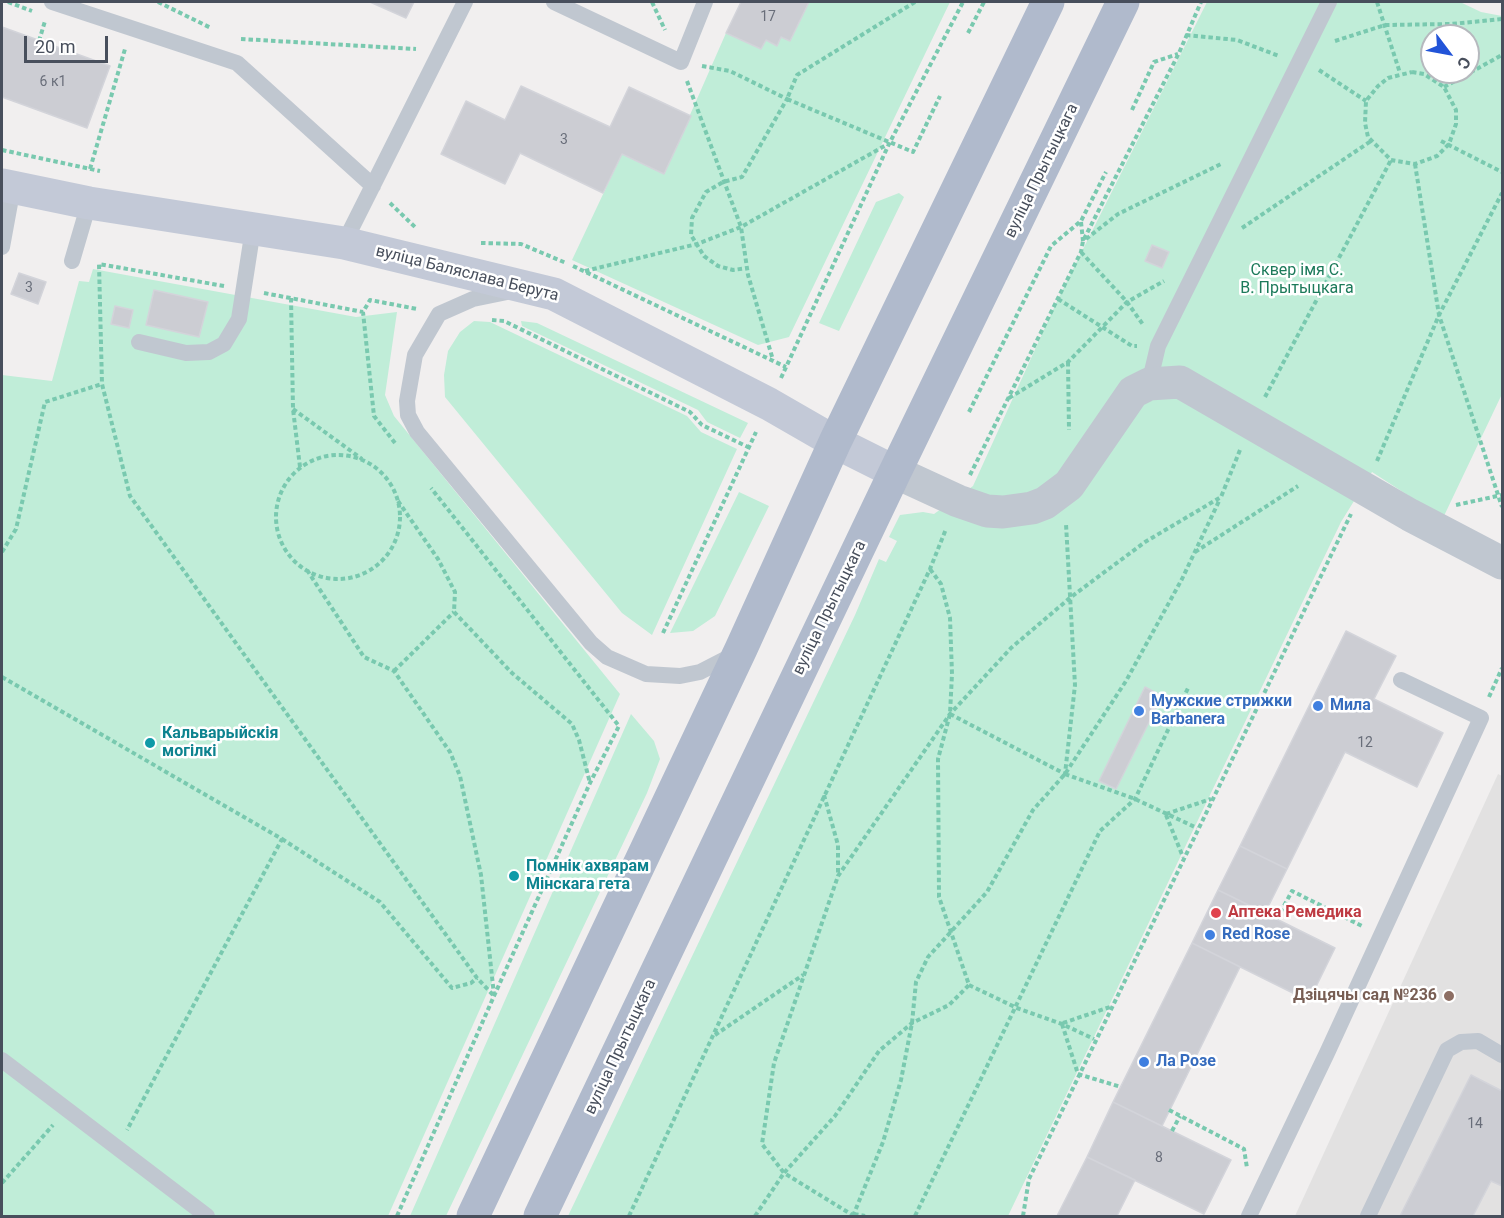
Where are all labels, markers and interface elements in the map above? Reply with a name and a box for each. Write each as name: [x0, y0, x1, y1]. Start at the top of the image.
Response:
house number: 17: [760, 9, 776, 25]
scale bar: [27, 24, 111, 62]
north arrow: [1420, 24, 1480, 84]
text: 20 m: [35, 36, 75, 57]
text: С: [1453, 53, 1475, 72]
house number: 6 к1: [40, 74, 66, 90]
street label: вуліца Прытыцкага: [1001, 101, 1083, 241]
house number: 3: [560, 132, 568, 148]
street label: вуліца Баляслава Берута: [374, 242, 560, 306]
park label: Сквер імя С. В. Прытыцкага: [1240, 261, 1354, 299]
house number: 3: [25, 280, 33, 296]
street label: вуліца Прытыцкага: [789, 538, 871, 678]
place label: Мужские стрижки Barbanera: [1151, 692, 1292, 730]
place label: Мила: [1330, 696, 1371, 716]
marker: Мила: [1311, 699, 1325, 713]
marker: Мужские стрижки Barbanera: [1132, 704, 1146, 718]
place label: Кальварыйскія могілкі: [162, 724, 278, 762]
house number: 12: [1357, 735, 1373, 751]
marker: Кальварыйскія могілкі: [143, 736, 157, 750]
place label: Помнік ахвярам Мінскага гета: [526, 857, 649, 895]
marker: Помнік ахвярам Мінскага гета: [507, 869, 521, 883]
place label: Аптека Ремедика: [1228, 903, 1362, 923]
marker: Аптека Ремедика: [1209, 906, 1223, 920]
place label: Red Rose: [1222, 925, 1290, 945]
marker: Red Rose: [1203, 928, 1217, 942]
street label: вуліца Прытыцкага: [581, 976, 661, 1118]
place label: Дзіцячы сад №236: [1293, 986, 1437, 1006]
marker: Дзіцячы сад №236: [1442, 989, 1456, 1003]
place label: Ла Розе: [1156, 1052, 1216, 1072]
marker: Ла Розе: [1137, 1055, 1151, 1069]
house number: 14: [1467, 1116, 1483, 1132]
house number: 8: [1155, 1150, 1163, 1166]

